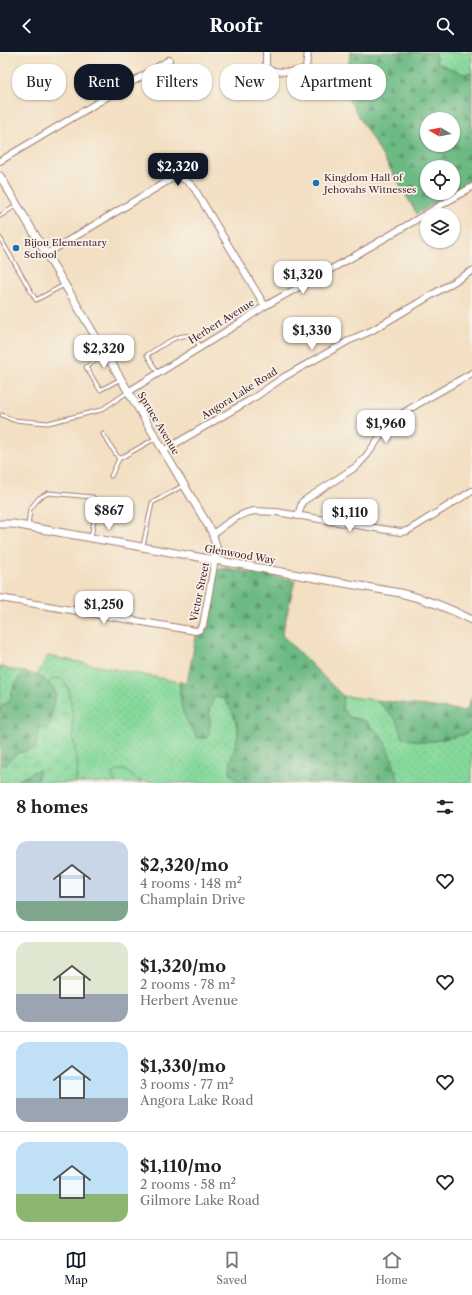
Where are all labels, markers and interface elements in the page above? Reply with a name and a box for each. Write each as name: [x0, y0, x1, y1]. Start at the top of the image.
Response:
icon: back: [16, 15, 38, 37]
text: Roofr: [210, 15, 262, 37]
icon: search: [434, 15, 456, 37]
chip: Buy: [12, 64, 66, 100]
chip: Rent: [74, 64, 134, 100]
chip: Filters: [142, 64, 212, 100]
chip: New: [220, 64, 279, 100]
chip: Apartment: [287, 64, 386, 100]
north arrow: [420, 112, 460, 152]
map controls: [420, 112, 460, 248]
pin: $2,320: [145, 153, 211, 187]
text: $2,320: [157, 158, 199, 174]
button: locate: [420, 160, 460, 200]
place label: Kingdom Hall of Jehovahs Witnesses: [322, 171, 416, 196]
marker: Kingdom Hall of Jehovahs Witnesses: [311, 178, 321, 188]
button: layers: [420, 208, 460, 248]
place label: Bijou Elementary School: [24, 236, 107, 261]
marker: Bijou Elementary School: [11, 243, 21, 253]
pin: $1,320: [270, 261, 336, 295]
text: $1,320: [283, 266, 323, 282]
street label: Herbert Avenue: [186, 296, 257, 347]
pin: $1,330: [279, 317, 345, 351]
text: $1,330: [292, 322, 332, 338]
pin: $2,320: [71, 335, 137, 369]
text: $2,320: [83, 340, 125, 356]
street label: Angora Lake Road: [198, 365, 280, 423]
street label: Spruce Avenue: [135, 389, 183, 457]
pin: $1,960: [353, 410, 419, 444]
text: $1,960: [366, 415, 406, 431]
pin: $867: [85, 497, 133, 531]
pin: $1,110: [317, 499, 383, 533]
text: $867: [94, 502, 124, 518]
text: $1,110: [332, 504, 368, 520]
street label: Glenwood Way: [203, 542, 277, 567]
street label: Victor Street: [187, 561, 212, 624]
pin: $1,250: [71, 591, 137, 625]
text: $1,250: [84, 596, 124, 612]
icon: filters: [434, 796, 456, 818]
text: 8 homes: [16, 797, 88, 817]
text: $2,320/mo: [140, 855, 229, 875]
icon: home: [48, 857, 96, 905]
icon: heart: [434, 870, 456, 892]
text: 4 rooms · 148 m²: [140, 875, 242, 891]
text: Champlain Drive: [140, 891, 245, 907]
text: $1,320/mo: [140, 956, 226, 976]
icon: home: [48, 958, 96, 1006]
icon: heart: [434, 971, 456, 993]
text: 2 rooms · 78 m²: [140, 976, 236, 992]
text: Herbert Avenue: [140, 992, 238, 1008]
text: $1,330/mo: [140, 1056, 226, 1076]
icon: home: [48, 1058, 96, 1106]
icon: heart: [434, 1071, 456, 1093]
text: 3 rooms · 77 m²: [140, 1076, 234, 1092]
text: Angora Lake Road: [140, 1092, 253, 1108]
text: $1,110/mo: [140, 1156, 222, 1176]
icon: home: [48, 1158, 96, 1206]
icon: heart: [434, 1171, 456, 1193]
text: 2 rooms · 58 m²: [140, 1176, 236, 1192]
text: Gilmore Lake Road: [140, 1192, 260, 1208]
tab: Map: [64, 1249, 88, 1287]
tab: Saved: [216, 1249, 247, 1287]
tab: Home: [375, 1249, 408, 1287]

